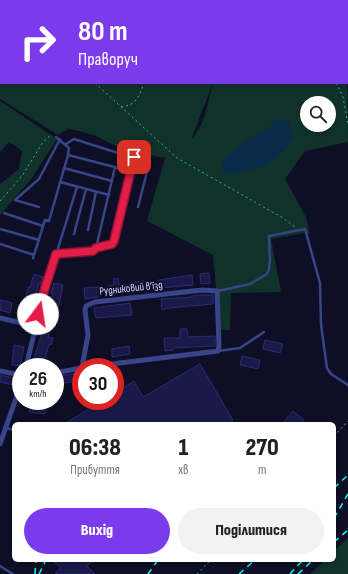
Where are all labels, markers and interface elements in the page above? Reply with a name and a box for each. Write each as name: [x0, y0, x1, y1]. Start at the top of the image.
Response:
text: 80 m: [78, 15, 127, 48]
icon: right: [12, 16, 64, 68]
text: Праворуч: [78, 49, 138, 70]
map controls: [300, 96, 336, 132]
button: search: [300, 96, 336, 132]
pin: [117, 140, 151, 174]
icon: arrive: [123, 146, 145, 168]
street label: Рудниковий в’їзд: [99, 278, 163, 298]
position arrow: [17, 293, 59, 335]
speed limit sign: 30: [72, 358, 124, 410]
text: 26: [29, 367, 47, 391]
text: km/h: [29, 388, 47, 400]
text: 06:38: [69, 433, 121, 462]
text: 1: [178, 433, 188, 462]
text: 270: [246, 433, 279, 462]
text: Прибуття: [70, 462, 120, 478]
text: хв: [178, 462, 188, 478]
text: m: [258, 462, 266, 478]
button: Вихід: [24, 508, 170, 554]
button: Поділитися: [178, 508, 324, 554]

